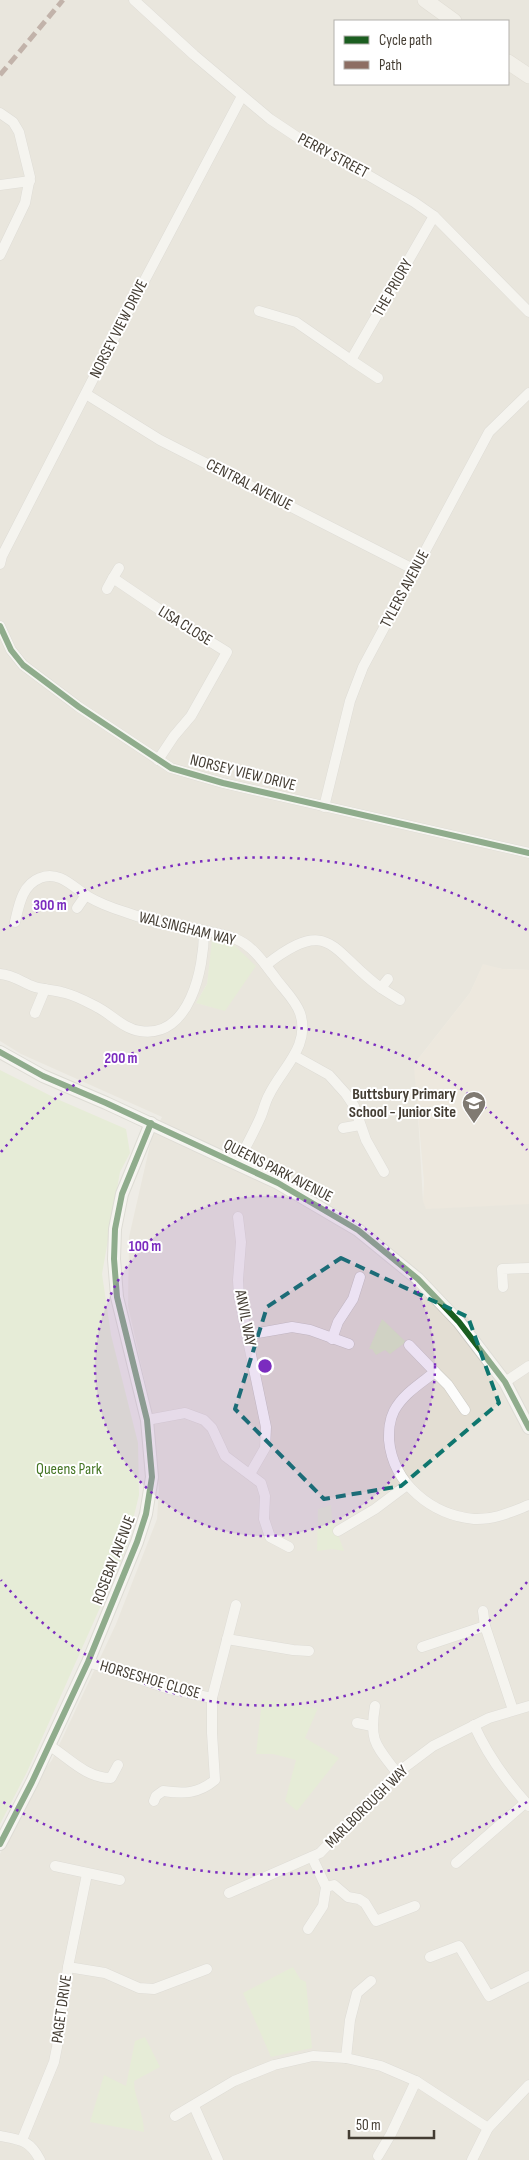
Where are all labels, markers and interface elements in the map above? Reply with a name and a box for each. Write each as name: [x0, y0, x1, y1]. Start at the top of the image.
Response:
legend: [334, 20, 509, 85]
text: Cycle path: [379, 31, 432, 50]
text: Path: [379, 56, 402, 75]
street label: PERRY STREET: [294, 129, 372, 183]
street label: THE PRIORY: [369, 256, 417, 320]
street label: NORSEY VIEW DRIVE: [86, 276, 152, 382]
street label: CENTRAL AVENUE: [203, 455, 295, 515]
street label: TYLERS AVENUE: [377, 547, 433, 631]
street label: LISA CLOSE: [155, 602, 215, 650]
street label: NORSEY VIEW DRIVE: [188, 751, 298, 795]
text: 300 m: [33, 896, 67, 915]
street label: WALSINGHAM WAY: [137, 908, 238, 950]
text: 200 m: [104, 1049, 138, 1068]
place label: Buttsbury Primary School - Junior Site: [349, 1085, 456, 1122]
school or university icon: Buttsbury Primary School - Junior Site: [461, 1090, 487, 1124]
street label: QUEENS PARK AVENUE: [220, 1135, 336, 1207]
text: 100 m: [129, 1237, 161, 1256]
street label: ANVIL WAY: [230, 1287, 260, 1348]
centre of rings: [256, 1357, 274, 1375]
park label: Queens Park: [36, 1460, 102, 1479]
street label: ROSEBAY AVENUE: [88, 1513, 140, 1607]
street label: HORSESHOE CLOSE: [98, 1657, 202, 1703]
street label: MARLBOROUGH WAY: [322, 1761, 413, 1852]
street label: PAGET DRIVE: [48, 1973, 76, 2045]
scale bar: [349, 2108, 434, 2140]
text: 50 m: [356, 2116, 381, 2135]

